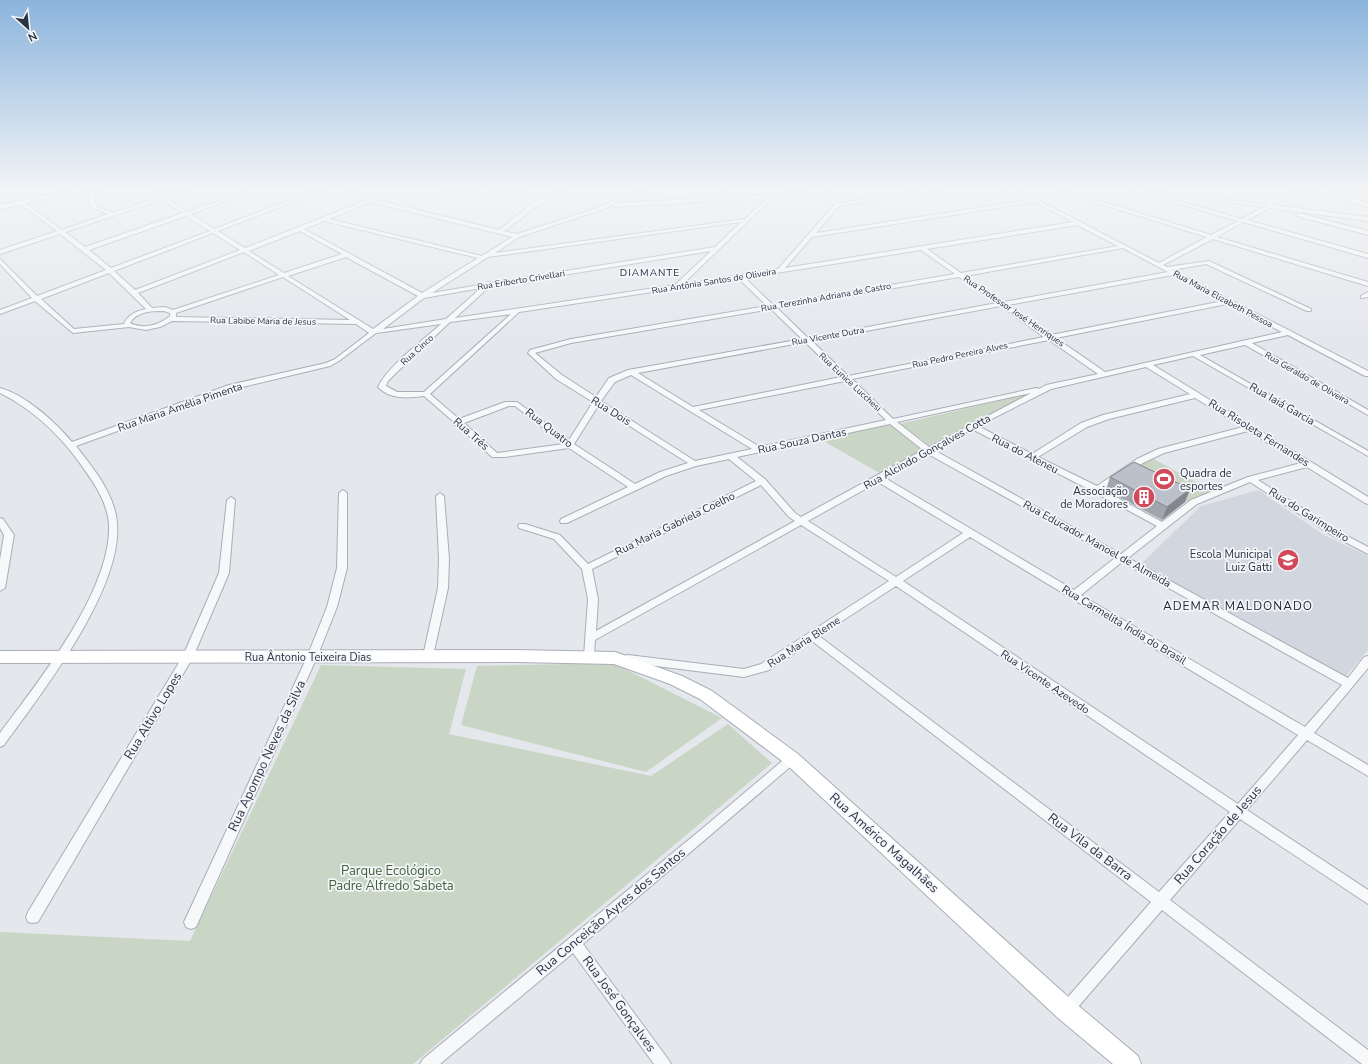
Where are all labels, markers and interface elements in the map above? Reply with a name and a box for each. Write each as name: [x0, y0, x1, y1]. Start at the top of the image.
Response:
north arrow: [8, 8, 48, 48]
text: N: [25, 28, 39, 45]
street label: Rua Antônia Santos de Oliveira: [651, 265, 777, 297]
district label: DIAMANTE: [620, 266, 680, 280]
street label: Rua Eriberto Crivellari: [476, 267, 566, 293]
street label: Rua Maria Elizabeth Pessoa: [1171, 268, 1275, 331]
street label: Rua Professor José Henriques: [961, 273, 1067, 349]
street label: Rua Terezinha Adriana de Castro: [760, 280, 892, 314]
street label: Rua Labibe Maria de Jesus: [210, 314, 316, 328]
street label: Rua Vicente Dutra: [791, 324, 865, 348]
street label: Rua Cinco: [398, 332, 436, 368]
street label: Rua Pedro Pereira Alves: [911, 339, 1009, 371]
street label: Rua Geraldo de Oliveira: [1262, 349, 1352, 407]
street label: Rua Eunice Lucchesi: [816, 350, 884, 414]
street label: Rua Maria Amélia Pimenta: [116, 379, 245, 435]
street label: Rua Iaiá Garcia: [1247, 379, 1318, 429]
street label: Rua Dois: [588, 393, 634, 429]
street label: Rua Risoleta Fernandes: [1206, 396, 1312, 470]
street label: Rua Quatro: [522, 405, 576, 451]
street label: Rua Alcindo Gonçalves Cotta: [861, 411, 993, 493]
street label: Rua Três: [450, 414, 492, 454]
street label: Rua Souza Dantas: [756, 424, 848, 458]
street label: Rua do Ateneu: [989, 431, 1061, 477]
sports icon: Quadra de esportes: [1151, 466, 1177, 492]
place label: Quadra de esportes: [1180, 466, 1232, 494]
place label: Associação de Moradores: [1060, 484, 1128, 512]
building icon: Associação de Moradores: [1131, 484, 1157, 510]
street label: Rua do Garimpeiro: [1266, 484, 1352, 546]
street label: Rua Maria Gabriela Coelho: [613, 488, 737, 560]
street label: Rua Educador Manoel de Almeida: [1020, 497, 1174, 591]
place label: Escola Municipal Luiz Gatti: [1190, 547, 1273, 575]
school or university icon: Escola Municipal Luiz Gatti: [1275, 547, 1301, 573]
street label: Rua Carmelita Índia do Brasil: [1059, 581, 1190, 669]
district label: ADEMAR MALDONADO: [1163, 598, 1313, 614]
street label: Rua Maria Bleme: [765, 613, 844, 671]
street label: Rua Vicente Azevedo: [997, 647, 1093, 717]
street label: Rua Ântonio Teixeira Dias: [245, 649, 371, 665]
street label: Rua Altivo Lopes: [120, 669, 186, 763]
street label: Rua Apompo Neves da Silva: [224, 677, 310, 835]
street label: Rua Coração de Jesus: [1170, 782, 1266, 888]
street label: Rua Américo Magalhães: [825, 789, 943, 897]
street label: Rua Vila da Barra: [1044, 809, 1136, 885]
street label: Rua Conceição Ayres dos Santos: [532, 844, 690, 980]
park label: Parque Ecológico Padre Alfredo Sabeta: [328, 862, 454, 895]
street label: Rua José Gonçalves: [578, 952, 660, 1056]

